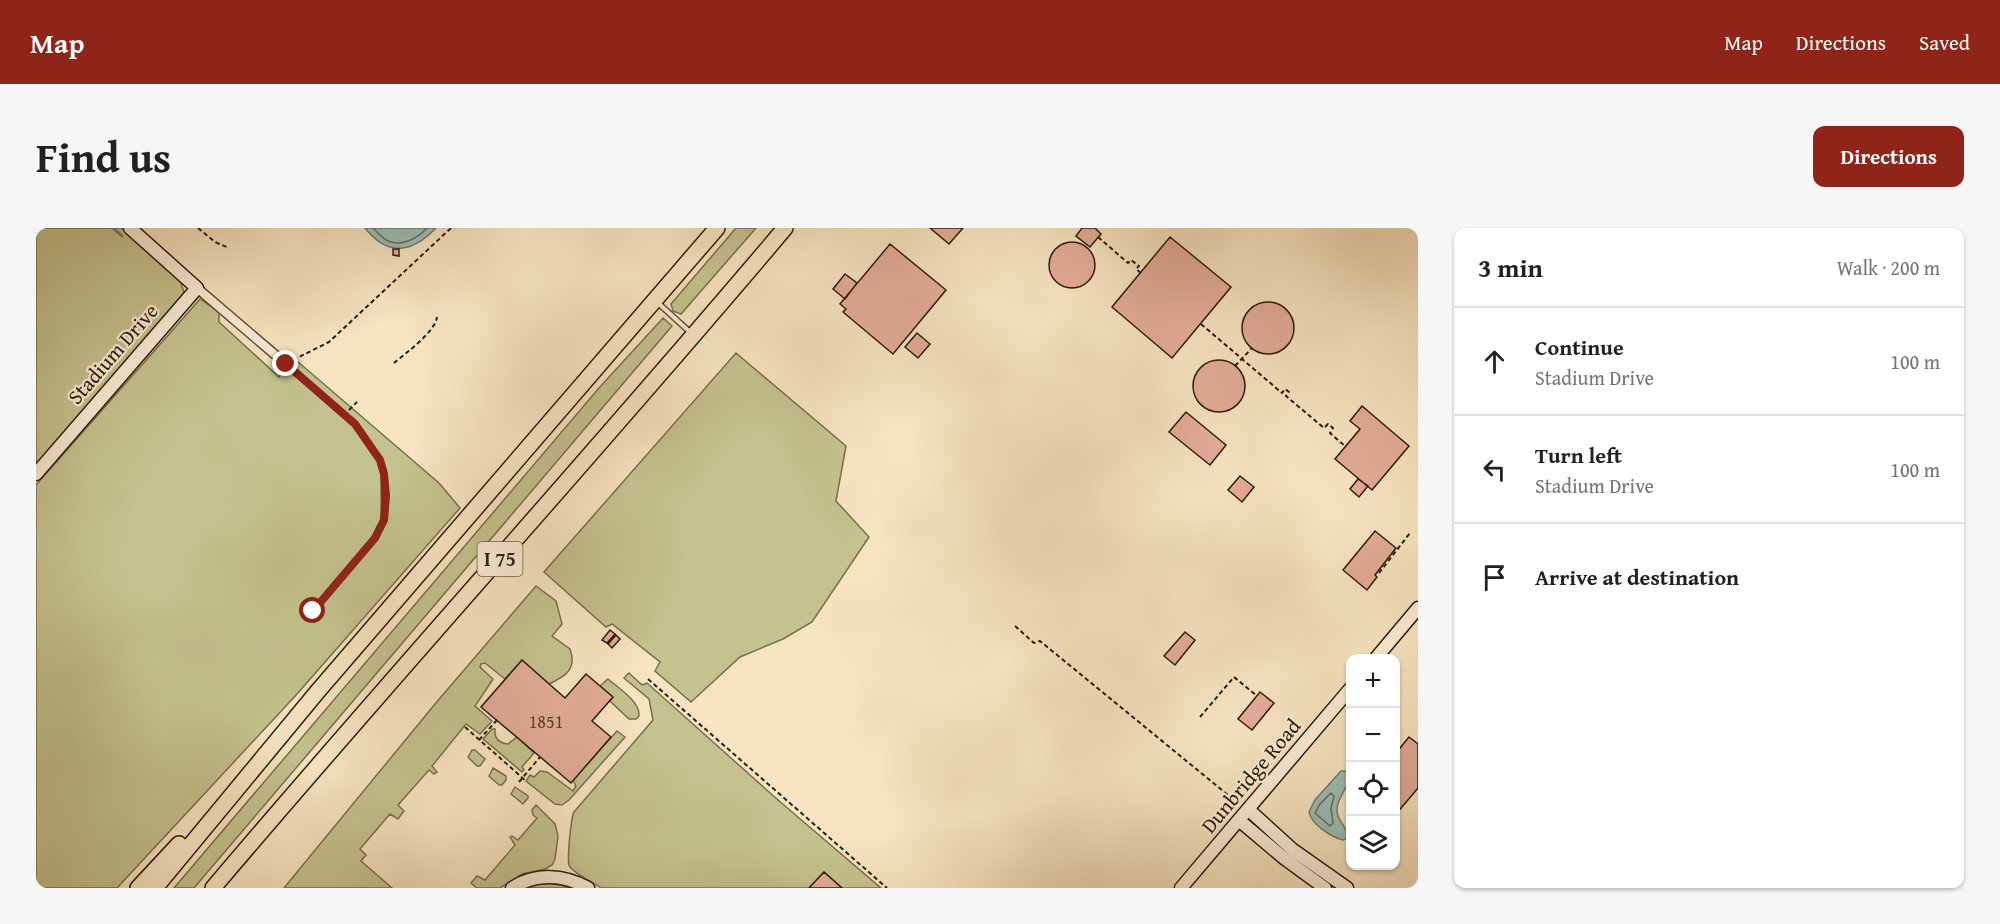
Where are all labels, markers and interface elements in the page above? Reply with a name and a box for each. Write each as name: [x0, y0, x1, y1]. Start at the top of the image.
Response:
text: Map: [30, 22, 84, 63]
text: Map: [1724, 27, 1763, 58]
text: Directions: [1796, 27, 1886, 58]
text: Saved: [1919, 27, 1970, 58]
text: Find us: [36, 126, 171, 187]
button: Directions: [1813, 126, 1964, 187]
text: 3 min: [1478, 248, 1543, 287]
text: Walk · 200 m: [1837, 253, 1940, 282]
street label: Stadium Drive: [60, 296, 165, 411]
text: Continue: [1535, 331, 1624, 363]
icon: ahead: [1478, 345, 1511, 378]
text: 100 m: [1890, 347, 1940, 376]
route end: [272, 350, 298, 376]
text: Stadium Drive: [1535, 363, 1654, 392]
text: Turn left: [1535, 439, 1622, 471]
icon: left: [1478, 453, 1511, 486]
text: 100 m: [1890, 455, 1940, 484]
text: Stadium Drive: [1535, 471, 1654, 500]
road number: I 75: [478, 542, 522, 576]
icon: arrive: [1478, 561, 1511, 594]
text: Arrive at destination: [1535, 561, 1739, 593]
route start: [299, 597, 325, 623]
map controls: [1346, 654, 1400, 870]
button: +: [1346, 654, 1400, 708]
house number: 1851: [529, 708, 563, 735]
button: −: [1346, 708, 1400, 762]
street label: Dunbridge Road: [1193, 711, 1308, 840]
button: locate: [1346, 762, 1400, 816]
button: layers: [1346, 816, 1400, 870]

